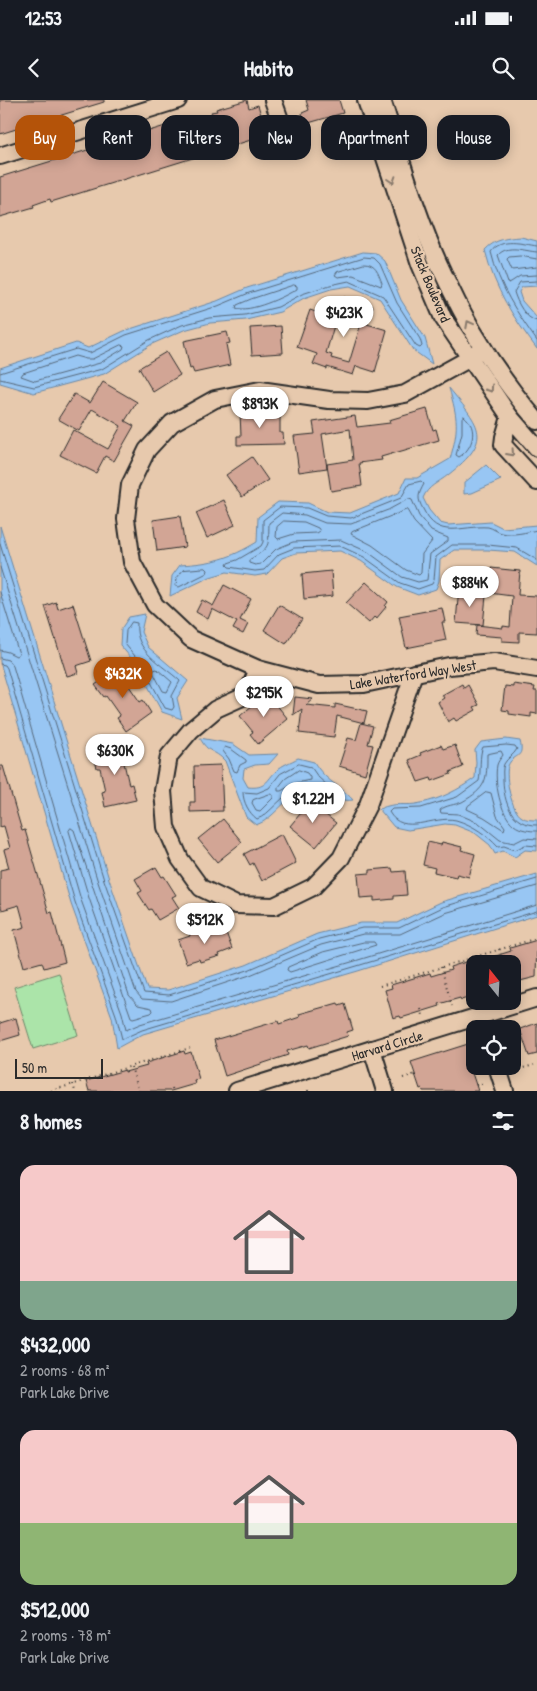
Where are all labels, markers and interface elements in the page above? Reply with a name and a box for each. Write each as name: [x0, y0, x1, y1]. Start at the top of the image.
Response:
text: 12:53: [25, 5, 62, 31]
text: Habito: [244, 53, 293, 83]
icon: back: [20, 54, 48, 82]
icon: search: [489, 54, 517, 82]
chip: Buy: [15, 115, 75, 160]
chip: Rent: [85, 115, 151, 160]
chip: Filters: [161, 115, 239, 160]
chip: New: [249, 115, 311, 160]
chip: Apartment: [321, 115, 427, 160]
chip: House: [437, 115, 510, 160]
one-way arrow: [386, 175, 396, 183]
street label: Stack Boulevard: [406, 243, 456, 325]
pin: $423K: [309, 296, 379, 338]
text: $423K: [325, 301, 363, 323]
one-way arrow: [466, 320, 476, 329]
one-way arrow: [484, 383, 493, 392]
pin: $893K: [225, 386, 295, 429]
text: $893K: [242, 392, 278, 414]
one-way arrow: [505, 447, 514, 456]
pin: $884K: [435, 566, 505, 608]
text: $884K: [452, 571, 488, 593]
street label: Lake Waterford Way West: [349, 655, 478, 694]
pin: $432K: [88, 656, 158, 699]
text: $432K: [104, 662, 142, 684]
pin: $295K: [229, 676, 299, 718]
text: $295K: [246, 681, 282, 703]
pin: $630K: [80, 734, 150, 776]
text: $630K: [96, 739, 134, 761]
pin: $1.22M: [272, 782, 354, 824]
text: $1.22M: [292, 787, 334, 809]
pin: $512K: [170, 902, 240, 945]
text: $512K: [187, 908, 223, 930]
north arrow: [466, 955, 521, 1010]
map controls: [466, 955, 521, 1075]
button: locate: [466, 1020, 521, 1075]
street label: Harvard Circle: [349, 1025, 425, 1065]
scale bar: [15, 1056, 102, 1079]
text: 50 m: [22, 1058, 47, 1077]
text: 8 homes: [20, 1107, 82, 1136]
icon: filters: [489, 1107, 517, 1135]
icon: home: [224, 1197, 314, 1287]
text: $432,000: [20, 1330, 90, 1359]
text: 2 rooms · 68 m²: [20, 1359, 109, 1381]
text: Park Lake Drive: [20, 1381, 109, 1403]
icon: home: [224, 1462, 314, 1552]
text: $512,000: [20, 1595, 89, 1624]
text: 2 rooms · 78 m²: [20, 1624, 111, 1646]
text: Park Lake Drive: [20, 1646, 109, 1668]

